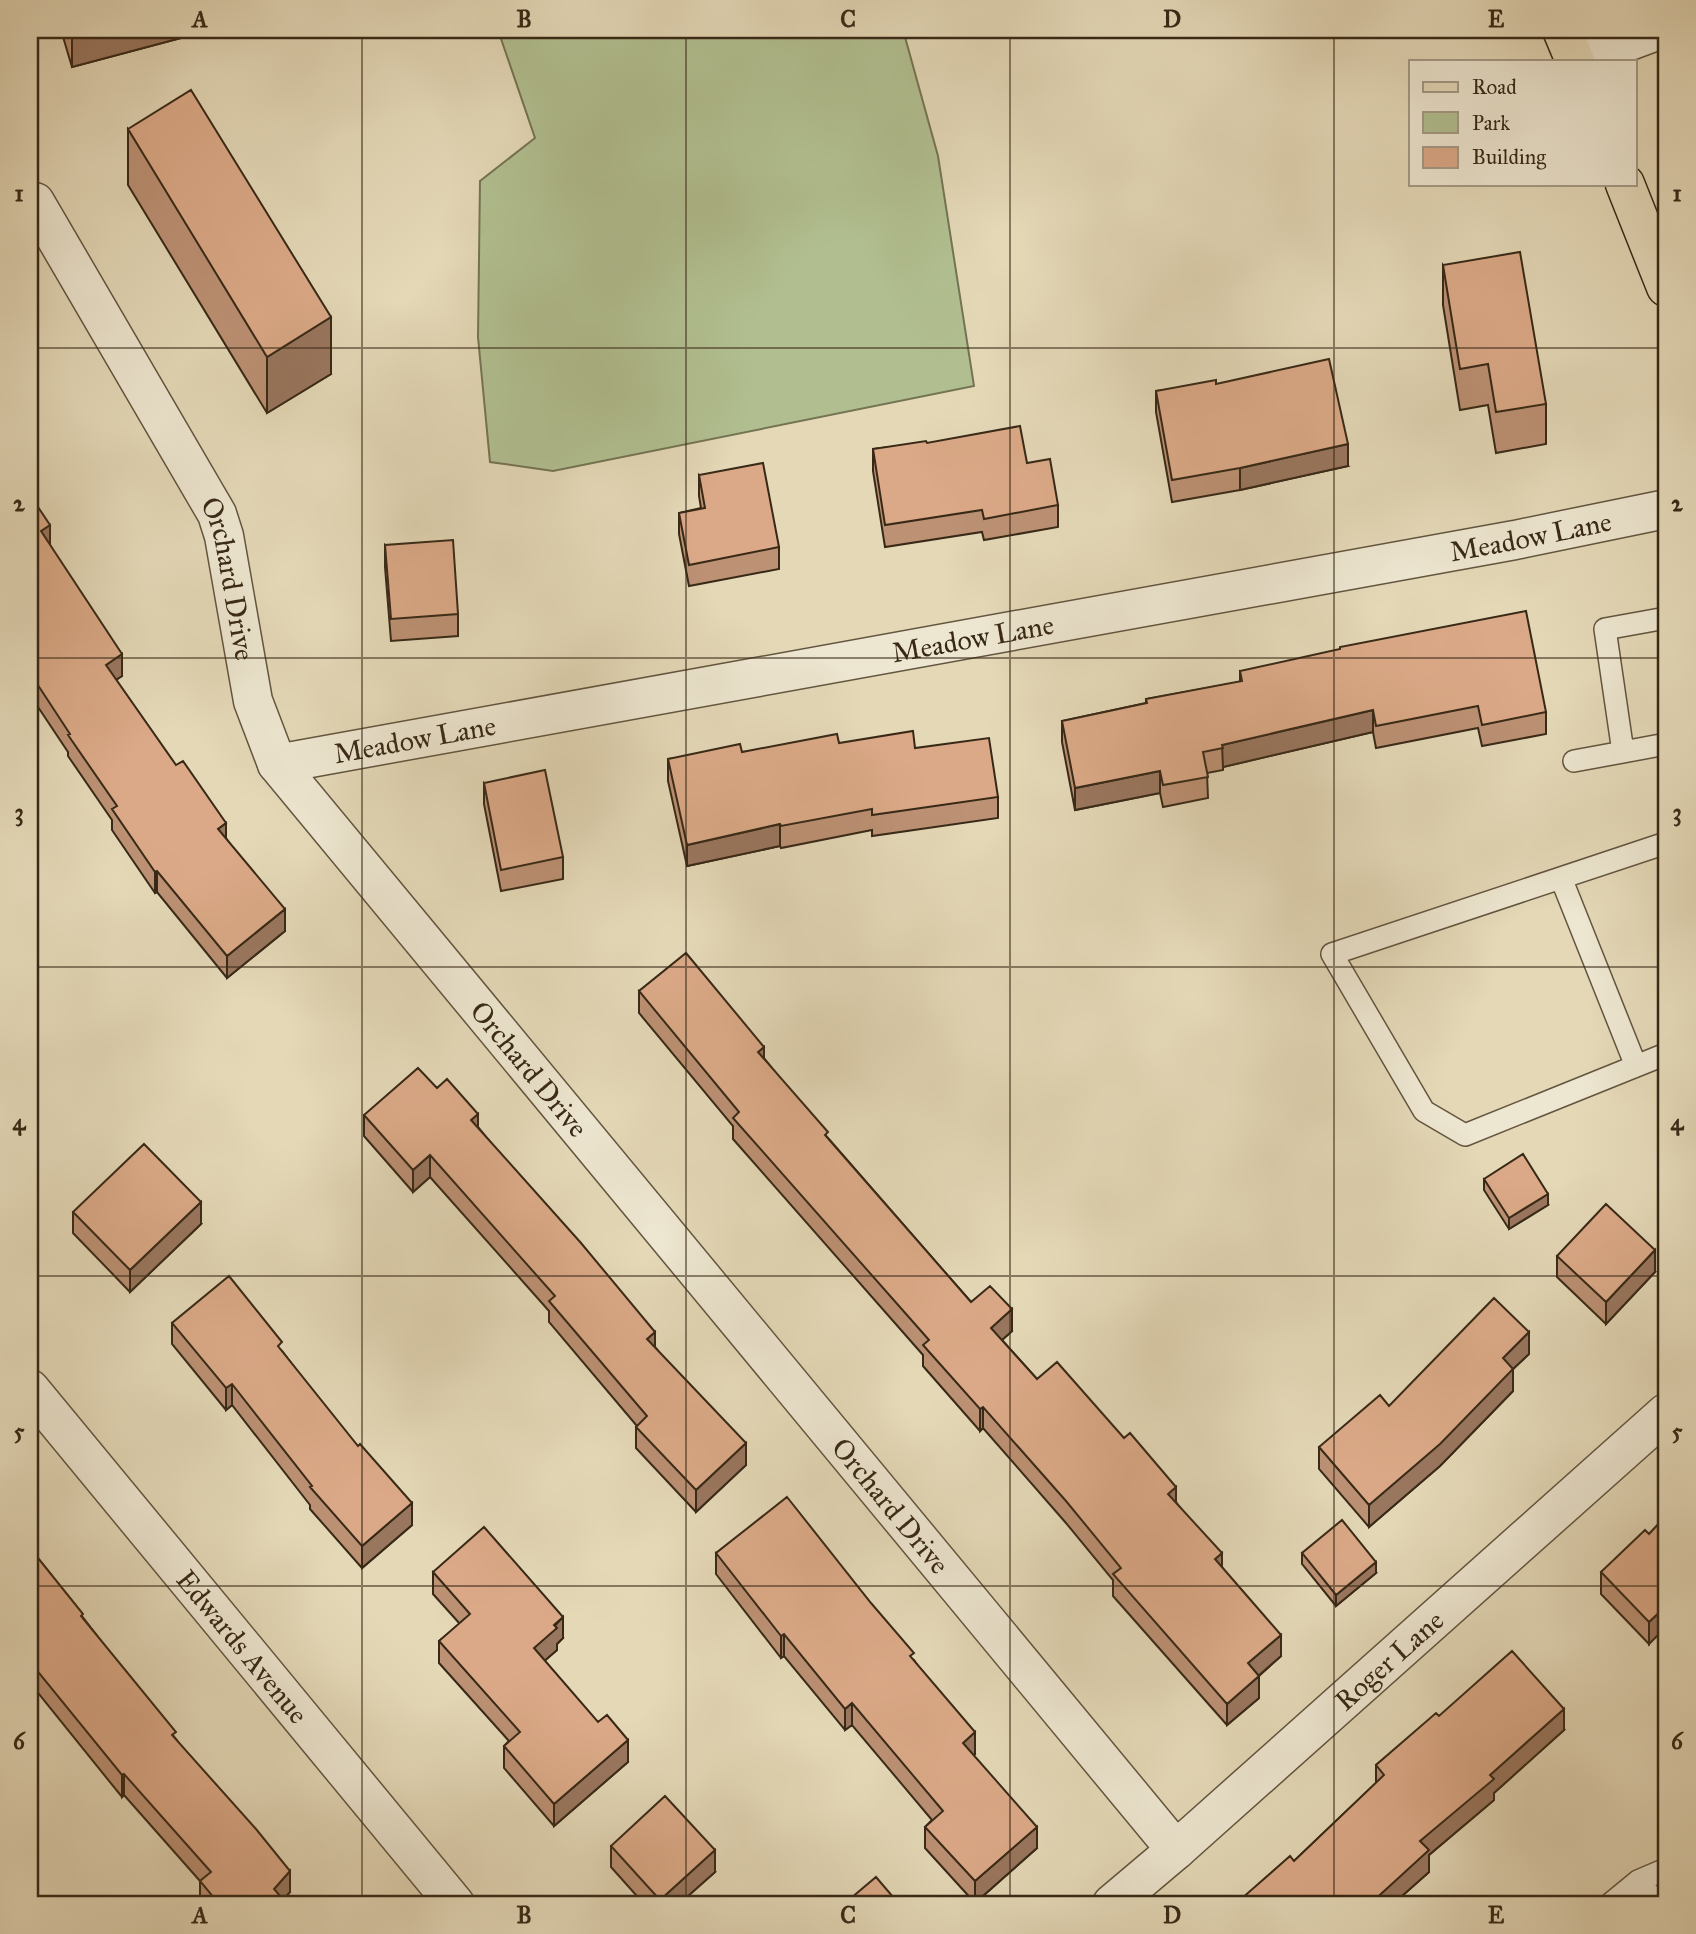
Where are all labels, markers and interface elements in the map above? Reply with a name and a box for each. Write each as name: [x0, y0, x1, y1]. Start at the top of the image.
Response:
text: A: [190, 5, 208, 33]
text: B: [516, 5, 532, 33]
text: C: [840, 5, 856, 33]
text: D: [1163, 5, 1181, 33]
text: E: [1488, 5, 1505, 33]
legend: [1409, 60, 1636, 186]
text: Road: [1472, 74, 1517, 100]
text: Park: [1472, 110, 1510, 136]
text: Building: [1472, 144, 1546, 170]
text: 1: [14, 179, 24, 207]
text: 1: [1672, 179, 1682, 207]
text: 2: [13, 489, 25, 517]
text: 2: [1671, 489, 1683, 517]
street label: Orchard Drive: [193, 490, 263, 663]
street label: Meadow Lane: [1447, 504, 1615, 569]
street label: Meadow Lane: [889, 607, 1057, 670]
street label: Meadow Lane: [331, 708, 499, 771]
text: 3: [14, 798, 24, 827]
text: 3: [1672, 798, 1682, 827]
street label: Orchard Drive: [463, 994, 595, 1144]
text: 4: [13, 1108, 27, 1136]
text: 4: [1671, 1108, 1685, 1136]
text: 5: [14, 1417, 25, 1445]
text: 5: [1672, 1417, 1683, 1445]
street label: Orchard Drive: [824, 1431, 957, 1581]
street label: Edwards Avenue: [169, 1563, 316, 1731]
street label: Roger Lane: [1327, 1603, 1451, 1718]
text: 6: [13, 1727, 26, 1755]
text: 6: [1671, 1727, 1684, 1755]
text: A: [190, 1901, 208, 1929]
text: B: [516, 1901, 532, 1929]
text: C: [840, 1901, 856, 1929]
text: D: [1163, 1901, 1181, 1929]
text: E: [1488, 1901, 1505, 1929]

